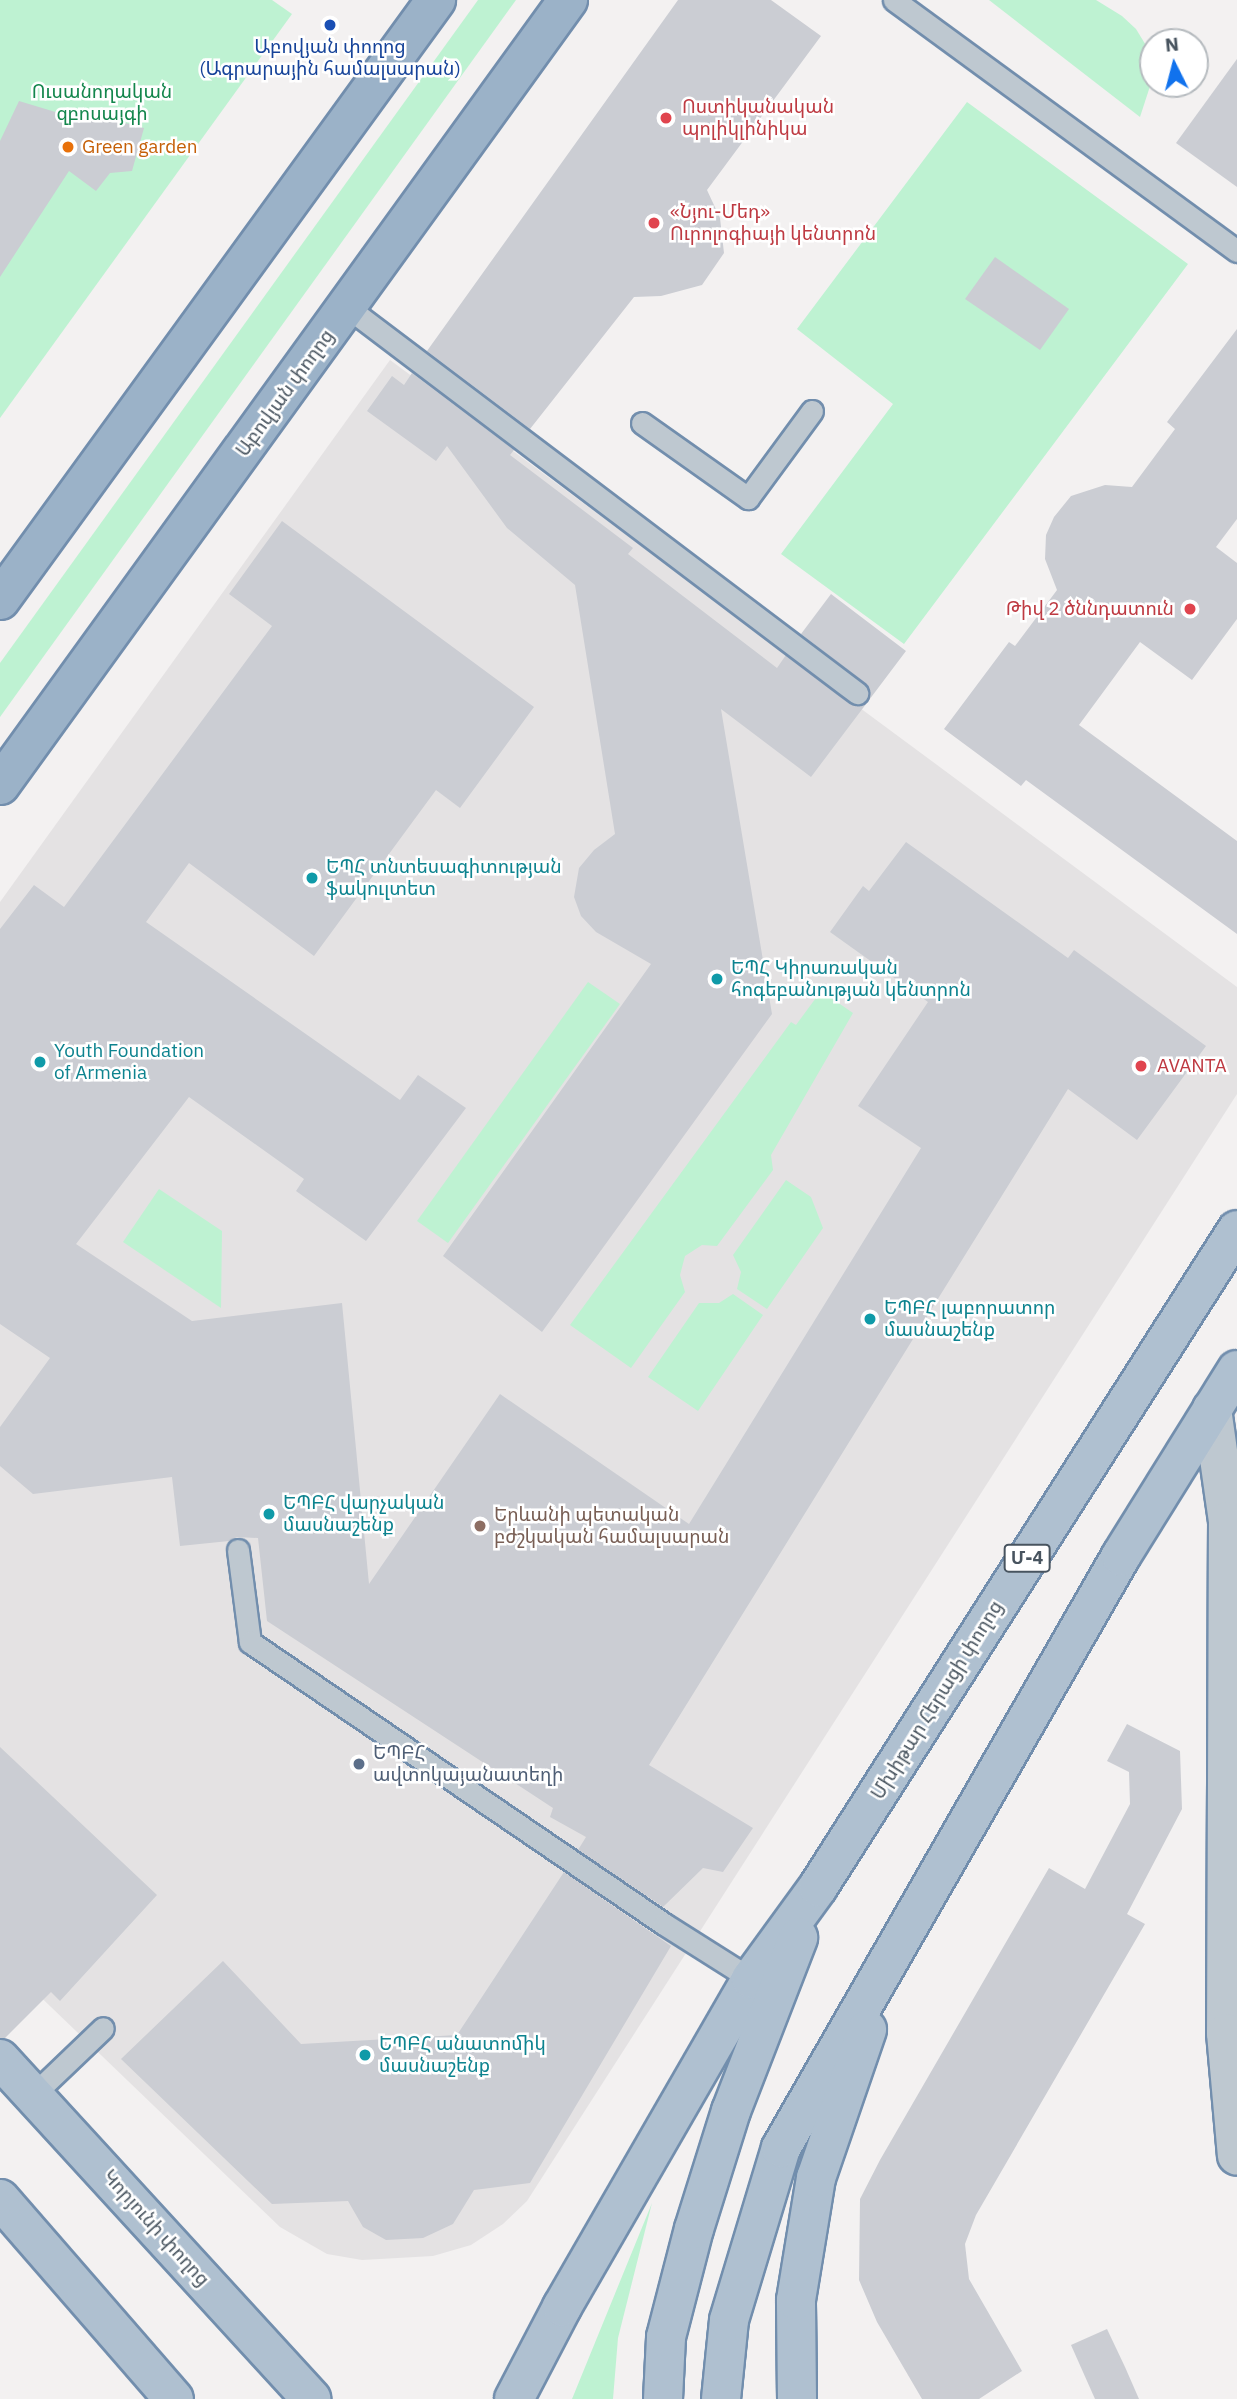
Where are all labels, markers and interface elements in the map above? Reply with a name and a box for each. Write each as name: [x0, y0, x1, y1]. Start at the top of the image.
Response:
marker: Աբովյան փողոց (Ագրարային համալսարան): [322, 17, 338, 33]
north arrow: [1139, 28, 1209, 98]
text: N: [1164, 31, 1180, 57]
place label: Աբովյան փողոց (Ագրարային համալսարան): [199, 36, 461, 80]
park label: Ուսանողական զբոսայգի: [32, 81, 172, 125]
place label: Ոստիկանական պոլիկլինիկա: [682, 96, 834, 140]
marker: Ոստիկանական պոլիկլինիկա: [656, 108, 676, 128]
place label: Green garden: [82, 136, 197, 158]
marker: Green garden: [60, 139, 76, 155]
place label: «Նյու-Մեդ» Ուրոլոգիայի կենտրոն: [670, 201, 876, 245]
marker: «Նյու-Մեդ» Ուրոլոգիայի կենտրոն: [644, 213, 664, 233]
street label: Աբովյան փողոց: [231, 325, 339, 461]
place label: Թիվ 2 ծննդատուն: [1006, 598, 1174, 620]
marker: Թիվ 2 ծննդատուն: [1180, 599, 1200, 619]
place label: ԵՊՀ տնտեսագիտության ֆակուլտետ: [326, 856, 562, 900]
marker: ԵՊՀ տնտեսագիտության ֆակուլտետ: [304, 870, 320, 886]
place label: ԵՊՀ Կիրառական հոգեբանության կենտրոն: [731, 957, 971, 1001]
marker: ԵՊՀ Կիրառական հոգեբանության կենտրոն: [709, 971, 725, 987]
place label: Youth Foundation of Armenia: [54, 1040, 204, 1084]
marker: Youth Foundation of Armenia: [32, 1054, 48, 1070]
place label: AVANTA: [1157, 1055, 1227, 1077]
marker: AVANTA: [1131, 1056, 1151, 1076]
place label: ԵՊԲՀ լաբորատոր մասնաշենք: [884, 1297, 1055, 1341]
marker: ԵՊԲՀ լաբորատոր մասնաշենք: [862, 1311, 878, 1327]
place label: ԵՊԲՀ վարչական մասնաշենք: [283, 1492, 444, 1536]
place label: Երևանի պետական բժշկական համալսարան: [494, 1504, 729, 1548]
marker: ԵՊԲՀ վարչական մասնաշենք: [261, 1506, 277, 1522]
marker: Երևանի պետական բժշկական համալսարան: [472, 1518, 488, 1534]
road number: Մ-4: [1002, 1544, 1052, 1573]
street label: Մխիթար Հերացի փողոց: [866, 1596, 1008, 1804]
place label: ԵՊԲՀ ավտոկայանատեղի: [373, 1742, 563, 1786]
marker: ԵՊԲՀ ավտոկայանատեղի: [351, 1756, 367, 1772]
place label: ԵՊԲՀ անատոմիկ մասնաշենք: [379, 2033, 546, 2077]
marker: ԵՊԲՀ անատոմիկ մասնաշենք: [357, 2047, 373, 2063]
street label: Կորյունի փողոց: [98, 2165, 214, 2291]

